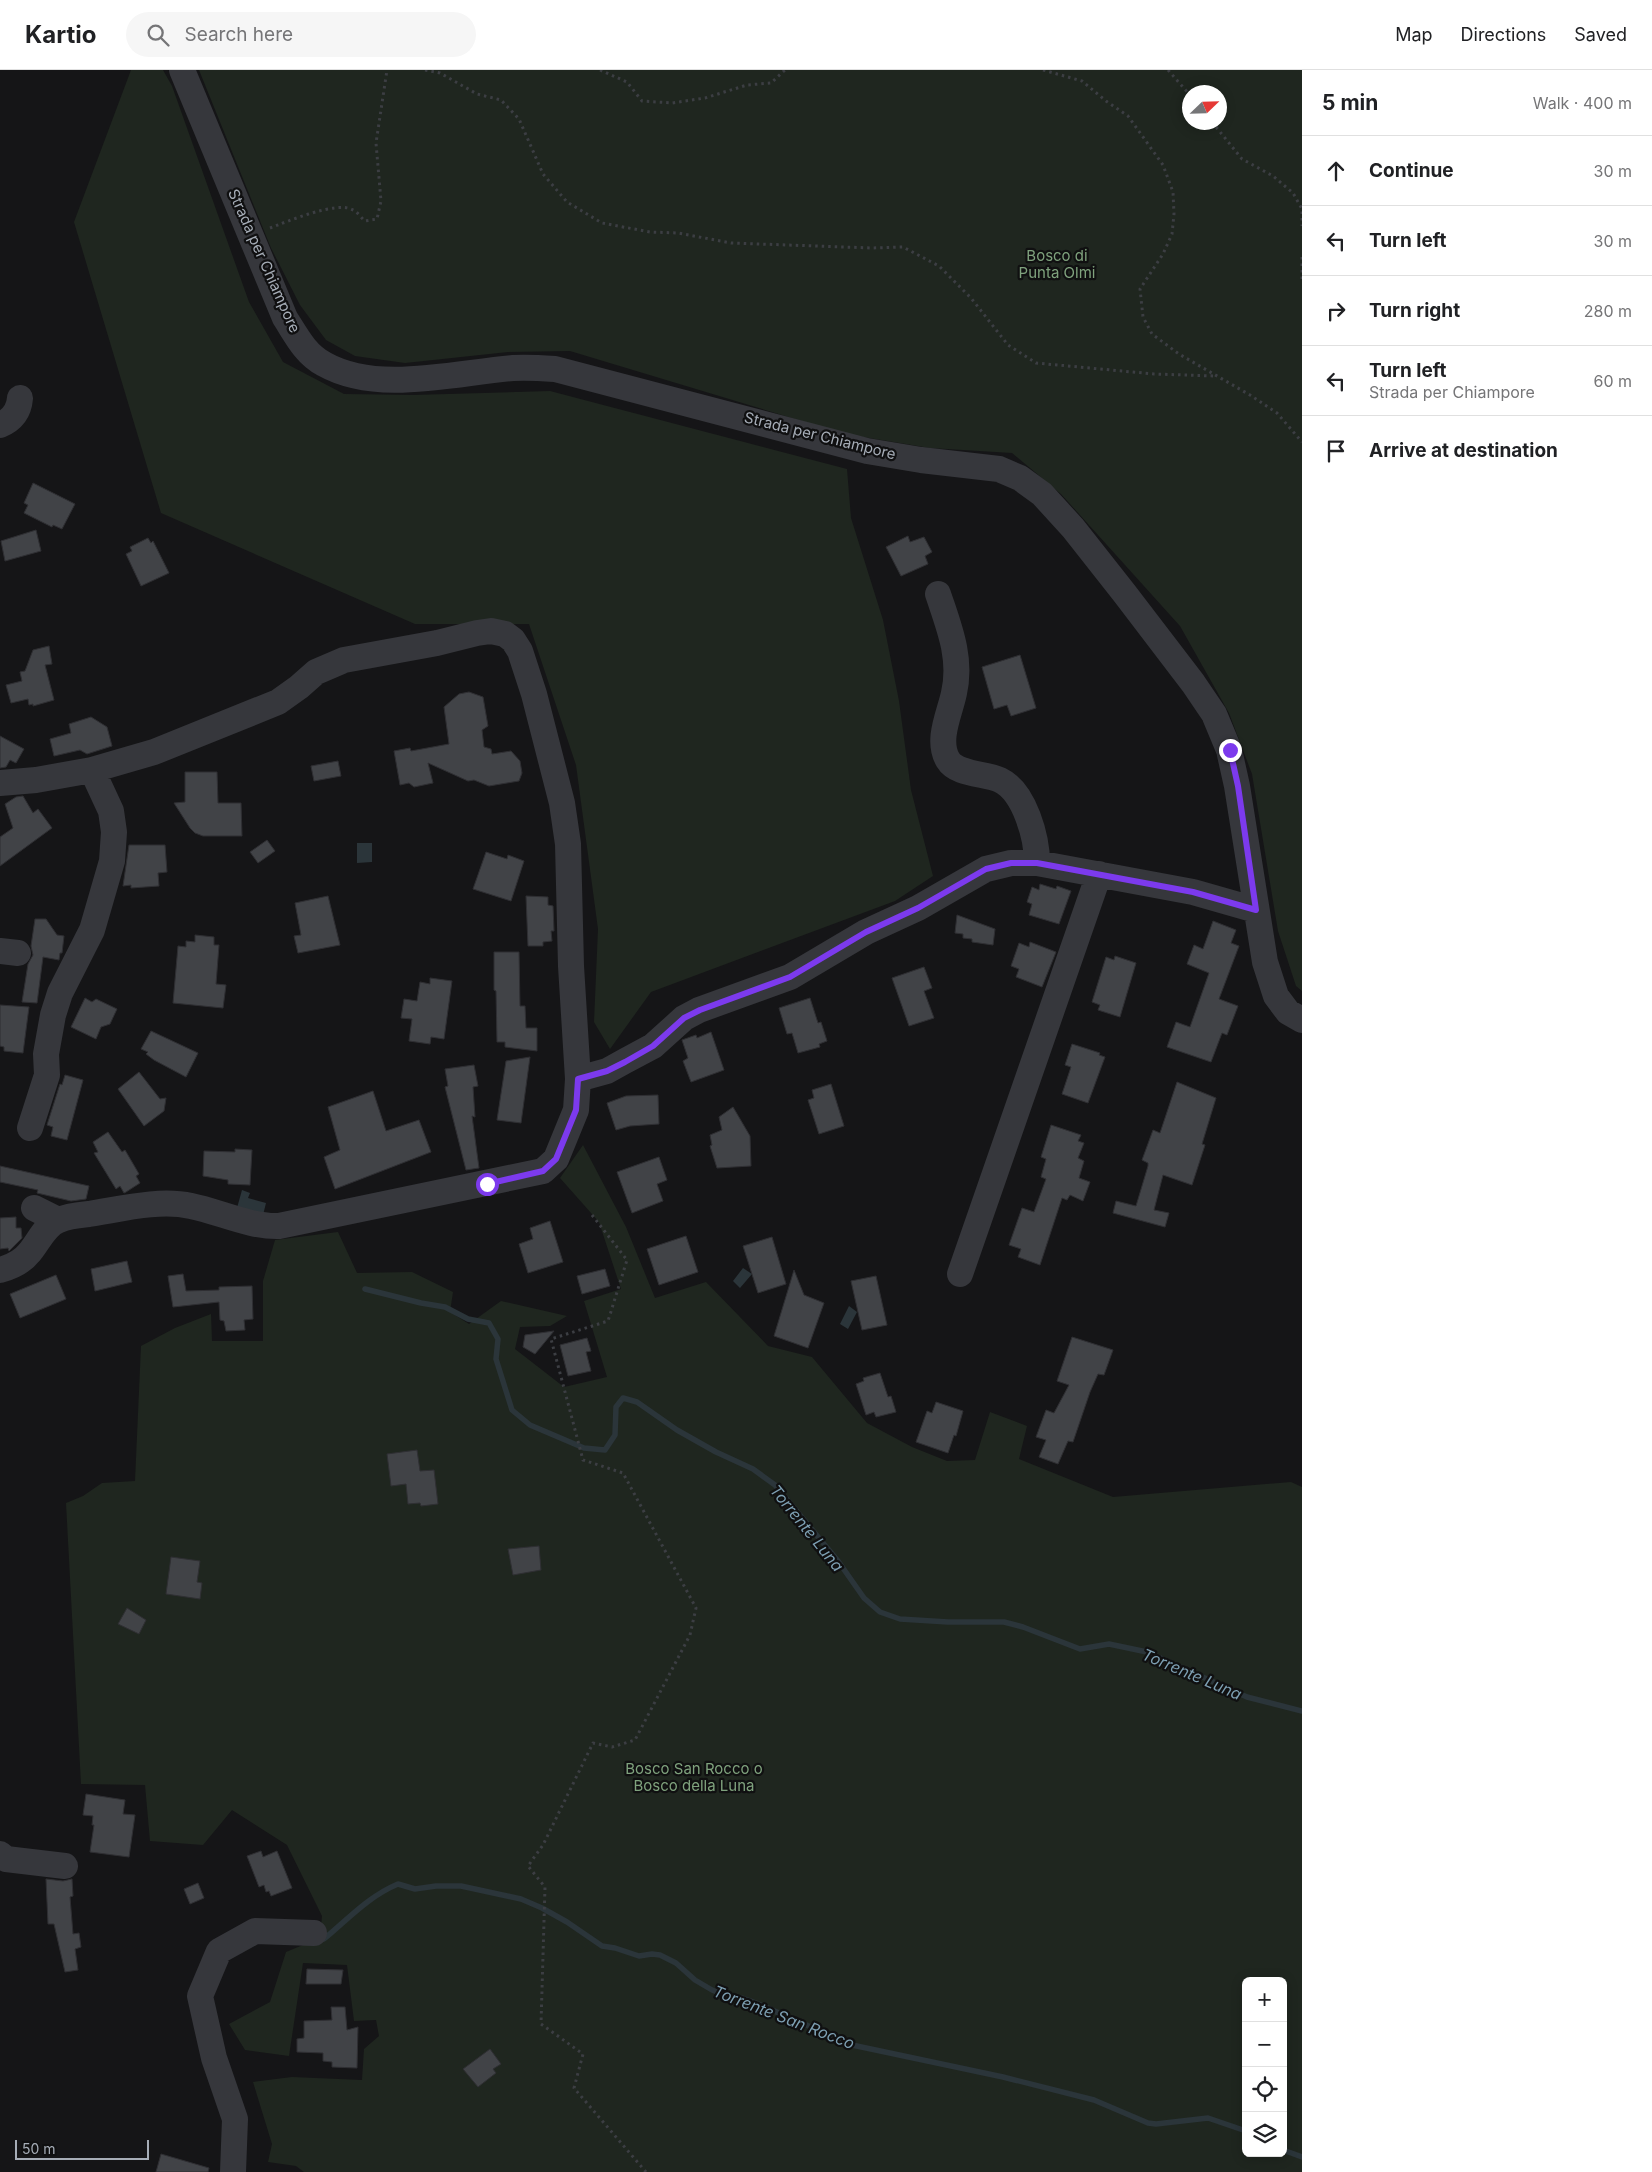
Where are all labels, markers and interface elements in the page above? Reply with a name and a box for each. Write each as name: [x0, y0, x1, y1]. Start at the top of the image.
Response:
search box: [126, 12, 476, 57]
text: Kartio: [25, 20, 96, 49]
icon: search: [144, 21, 172, 49]
text: Search here: [184, 23, 293, 46]
text: Map: [1395, 24, 1433, 45]
text: Directions: [1461, 24, 1546, 45]
text: Saved: [1574, 24, 1627, 45]
north arrow: [1182, 85, 1227, 130]
text: 5 min: [1322, 90, 1378, 115]
text: Walk · 400 m: [1533, 93, 1632, 113]
icon: ahead: [1322, 157, 1350, 185]
text: Continue: [1369, 159, 1454, 182]
text: 30 m: [1594, 161, 1632, 181]
street label: Strada per Chiampore: [224, 186, 305, 336]
icon: left: [1322, 227, 1350, 255]
text: Turn left: [1369, 229, 1447, 252]
text: 30 m: [1594, 231, 1632, 251]
park label: Bosco di Punta Olmi: [1019, 246, 1095, 282]
icon: right: [1322, 297, 1350, 325]
text: Turn right: [1369, 299, 1460, 322]
text: 280 m: [1584, 301, 1632, 321]
text: Turn left: [1369, 359, 1447, 382]
icon: left: [1322, 367, 1350, 395]
text: 60 m: [1593, 371, 1632, 391]
text: Strada per Chiampore: [1369, 382, 1535, 402]
street label: Strada per Chiampore: [742, 407, 898, 464]
icon: arrive: [1322, 437, 1350, 465]
text: Arrive at destination: [1369, 439, 1558, 462]
route end: [1219, 739, 1242, 762]
route start: [476, 1173, 499, 1196]
water label: Torrente Luna: [766, 1481, 848, 1576]
water label: Torrente Luna: [1139, 1644, 1245, 1704]
park label: Bosco San Rocco o Bosco della Luna: [625, 1759, 763, 1795]
map controls: [1242, 1977, 1287, 2157]
button: +: [1242, 1977, 1287, 2022]
water label: Torrente San Rocco: [710, 1981, 858, 2053]
button: −: [1242, 2022, 1287, 2067]
button: locate: [1242, 2067, 1287, 2112]
button: layers: [1242, 2112, 1287, 2157]
scale bar: [15, 2137, 149, 2160]
text: 50 m: [22, 2140, 56, 2157]

